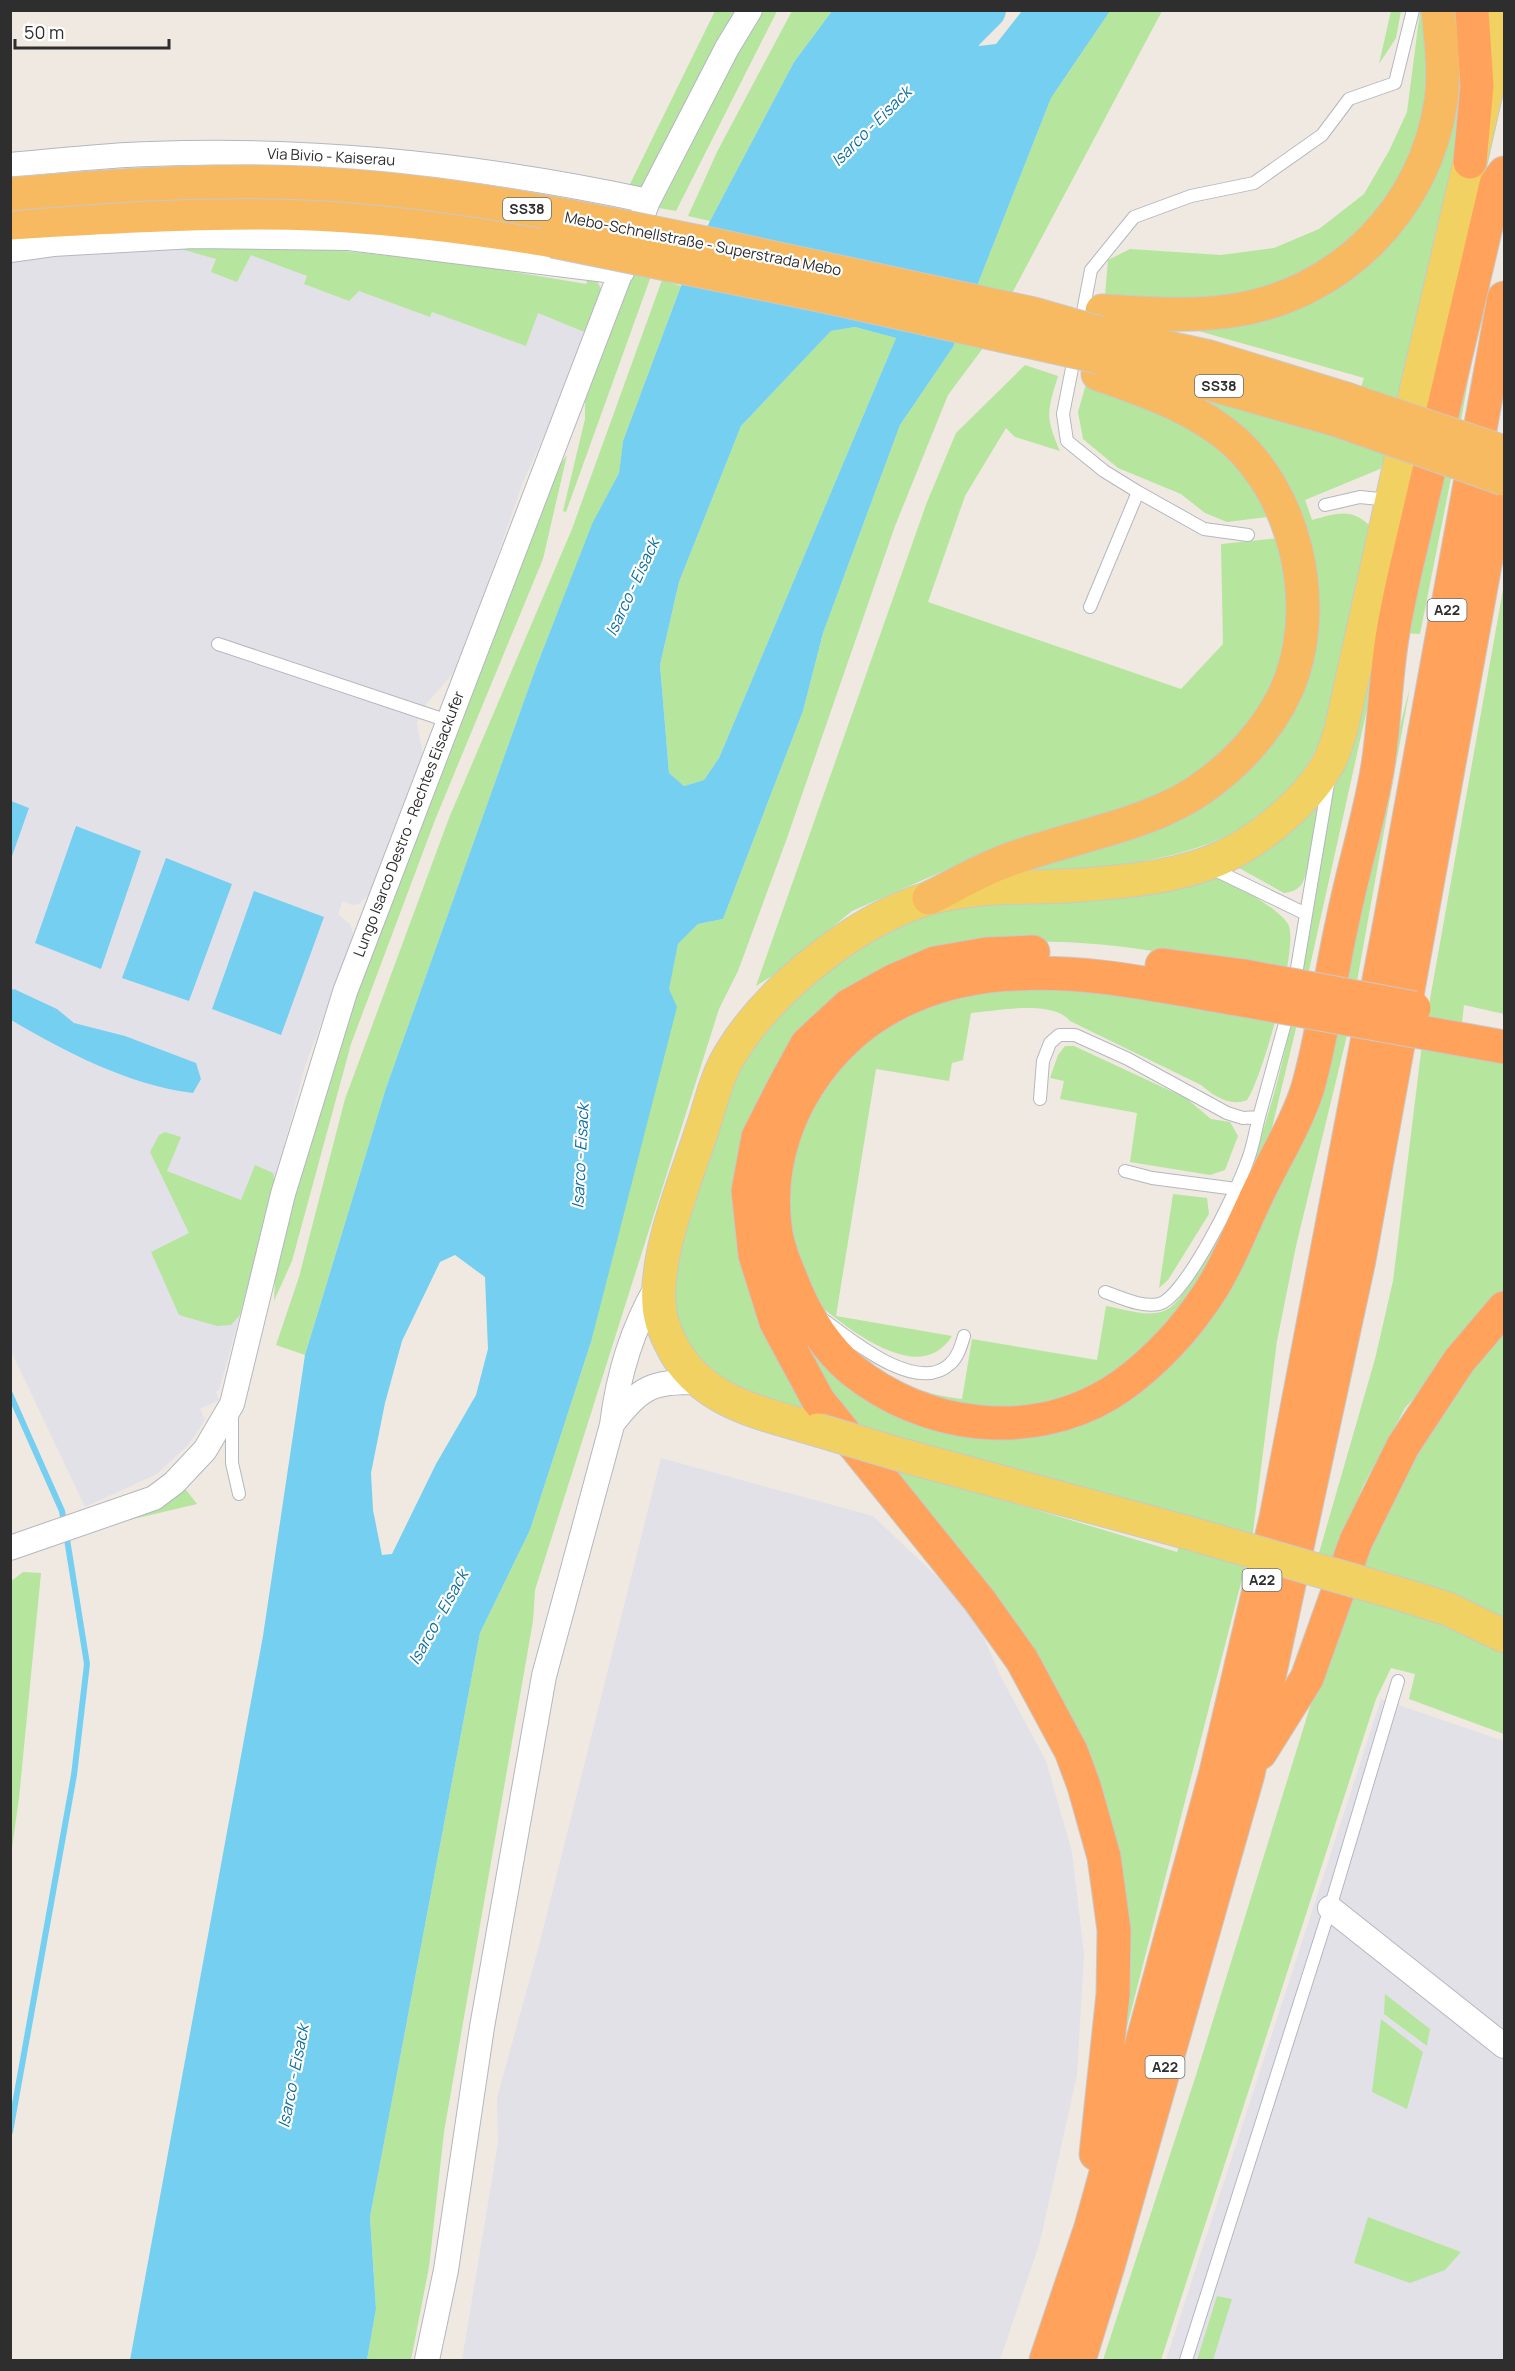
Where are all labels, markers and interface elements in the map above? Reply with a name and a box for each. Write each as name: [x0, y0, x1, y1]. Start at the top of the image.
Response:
scale bar: [15, 12, 170, 50]
text: 50 m: [24, 20, 64, 44]
water label: Isarco - Eisack: [826, 80, 917, 171]
street label: Via Bivio - Kaiserau: [266, 143, 396, 170]
road number: SS38: [503, 198, 551, 220]
street label: Mebo-Schnellstraße - Superstrada Mebo: [563, 206, 843, 281]
road number: SS38: [1195, 375, 1243, 397]
water label: Isarco - Eisack: [600, 533, 665, 639]
road number: A22: [1428, 599, 1466, 621]
street label: Lungo Isarco Destro - Rechtes Eisackufer: [348, 687, 469, 960]
water label: Isarco - Eisack: [566, 1101, 594, 1209]
water label: Isarco - Eisack: [403, 1564, 474, 1668]
road number: A22: [1242, 1569, 1282, 1591]
water label: Isarco - Eisack: [272, 2020, 314, 2130]
road number: A22: [1146, 2056, 1184, 2078]

